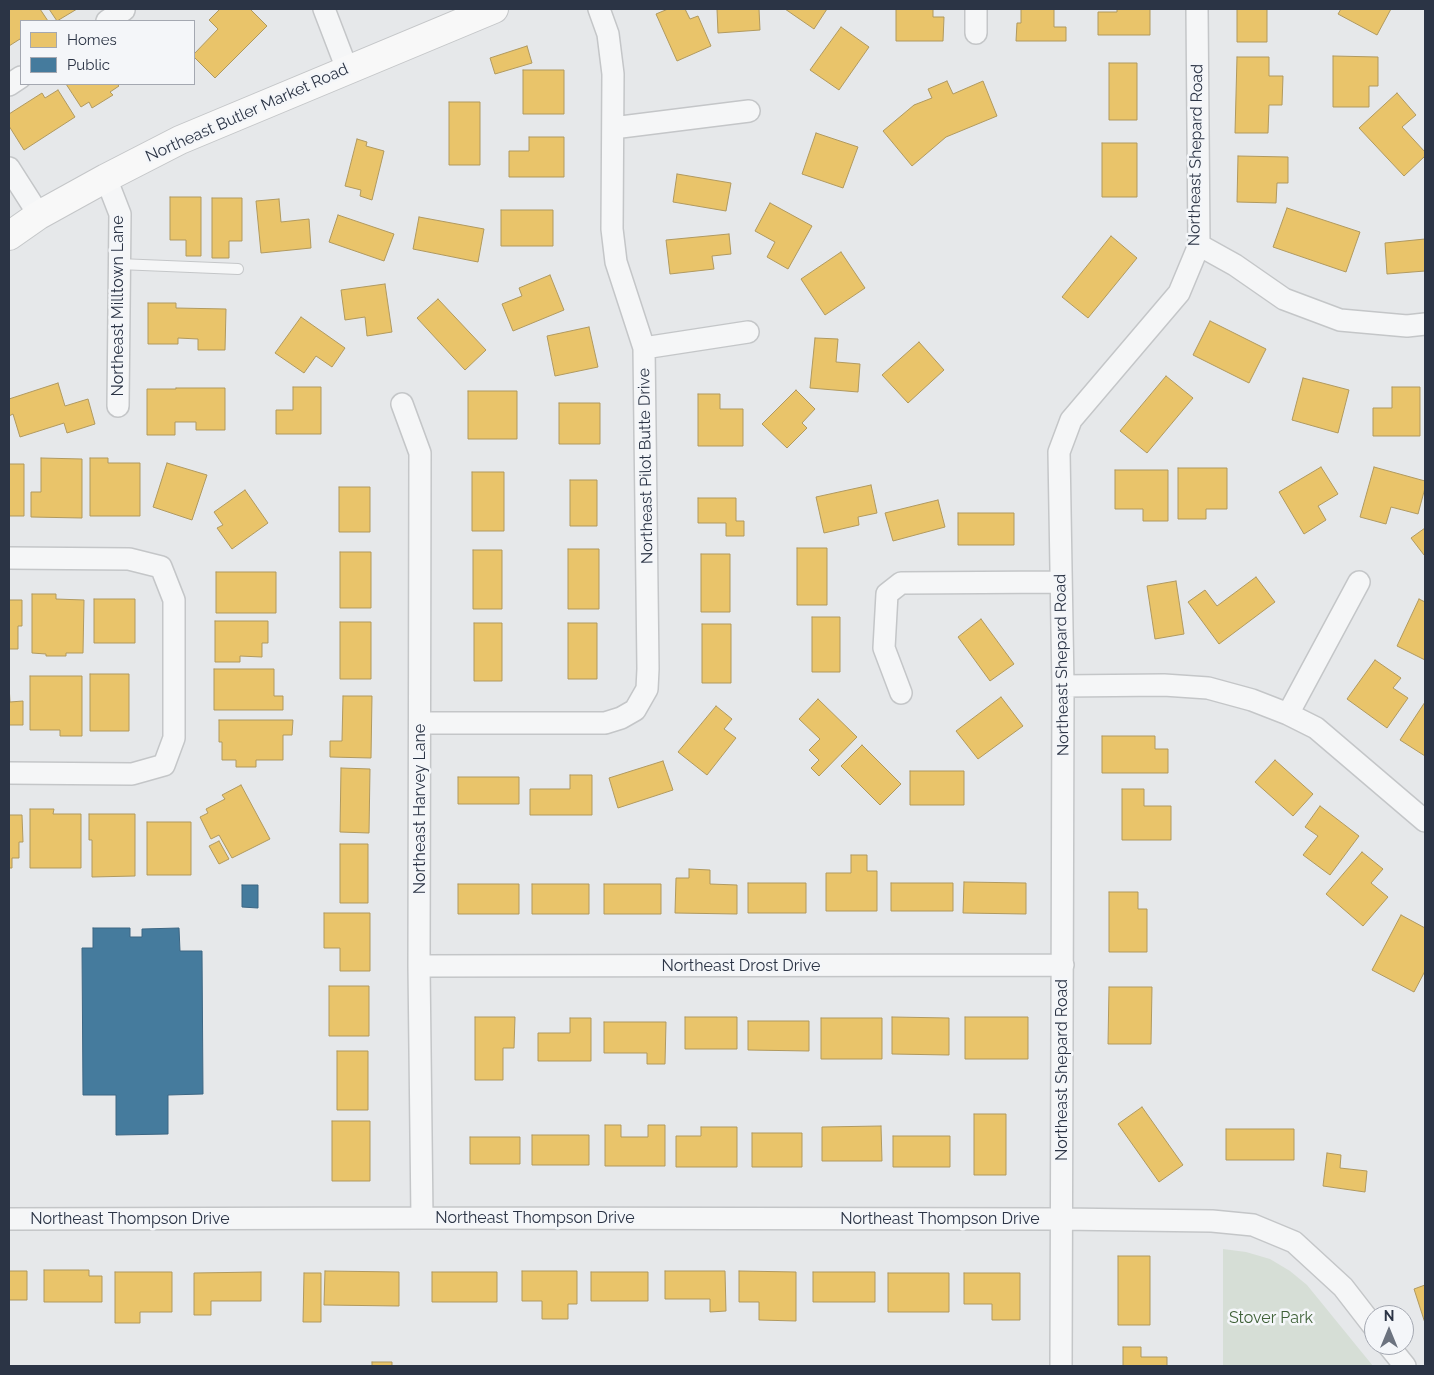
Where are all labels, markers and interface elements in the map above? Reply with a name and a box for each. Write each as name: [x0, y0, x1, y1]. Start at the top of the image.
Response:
legend: [20, 20, 195, 85]
text: Homes: [67, 31, 117, 49]
text: Public: [67, 56, 110, 74]
street label: Northeast Butler Market Road: [143, 60, 351, 166]
street label: Northeast Shepard Road: [1185, 64, 1207, 246]
street label: Northeast Milltown Lane: [108, 215, 128, 397]
street label: Northeast Pilot Butte Drive: [635, 368, 657, 564]
street label: Northeast Shepard Road: [1051, 574, 1073, 756]
street label: Northeast Harvey Lane: [410, 724, 430, 894]
street label: Northeast Drost Drive: [662, 956, 820, 976]
street label: Northeast Shepard Road: [1052, 979, 1072, 1161]
street label: Northeast Thompson Drive: [435, 1208, 635, 1228]
street label: Northeast Thompson Drive: [30, 1209, 230, 1229]
street label: Northeast Thompson Drive: [840, 1209, 1040, 1229]
north arrow: [1364, 1305, 1414, 1355]
park label: Stover Park: [1229, 1308, 1313, 1328]
text: N: [1384, 1308, 1394, 1324]

